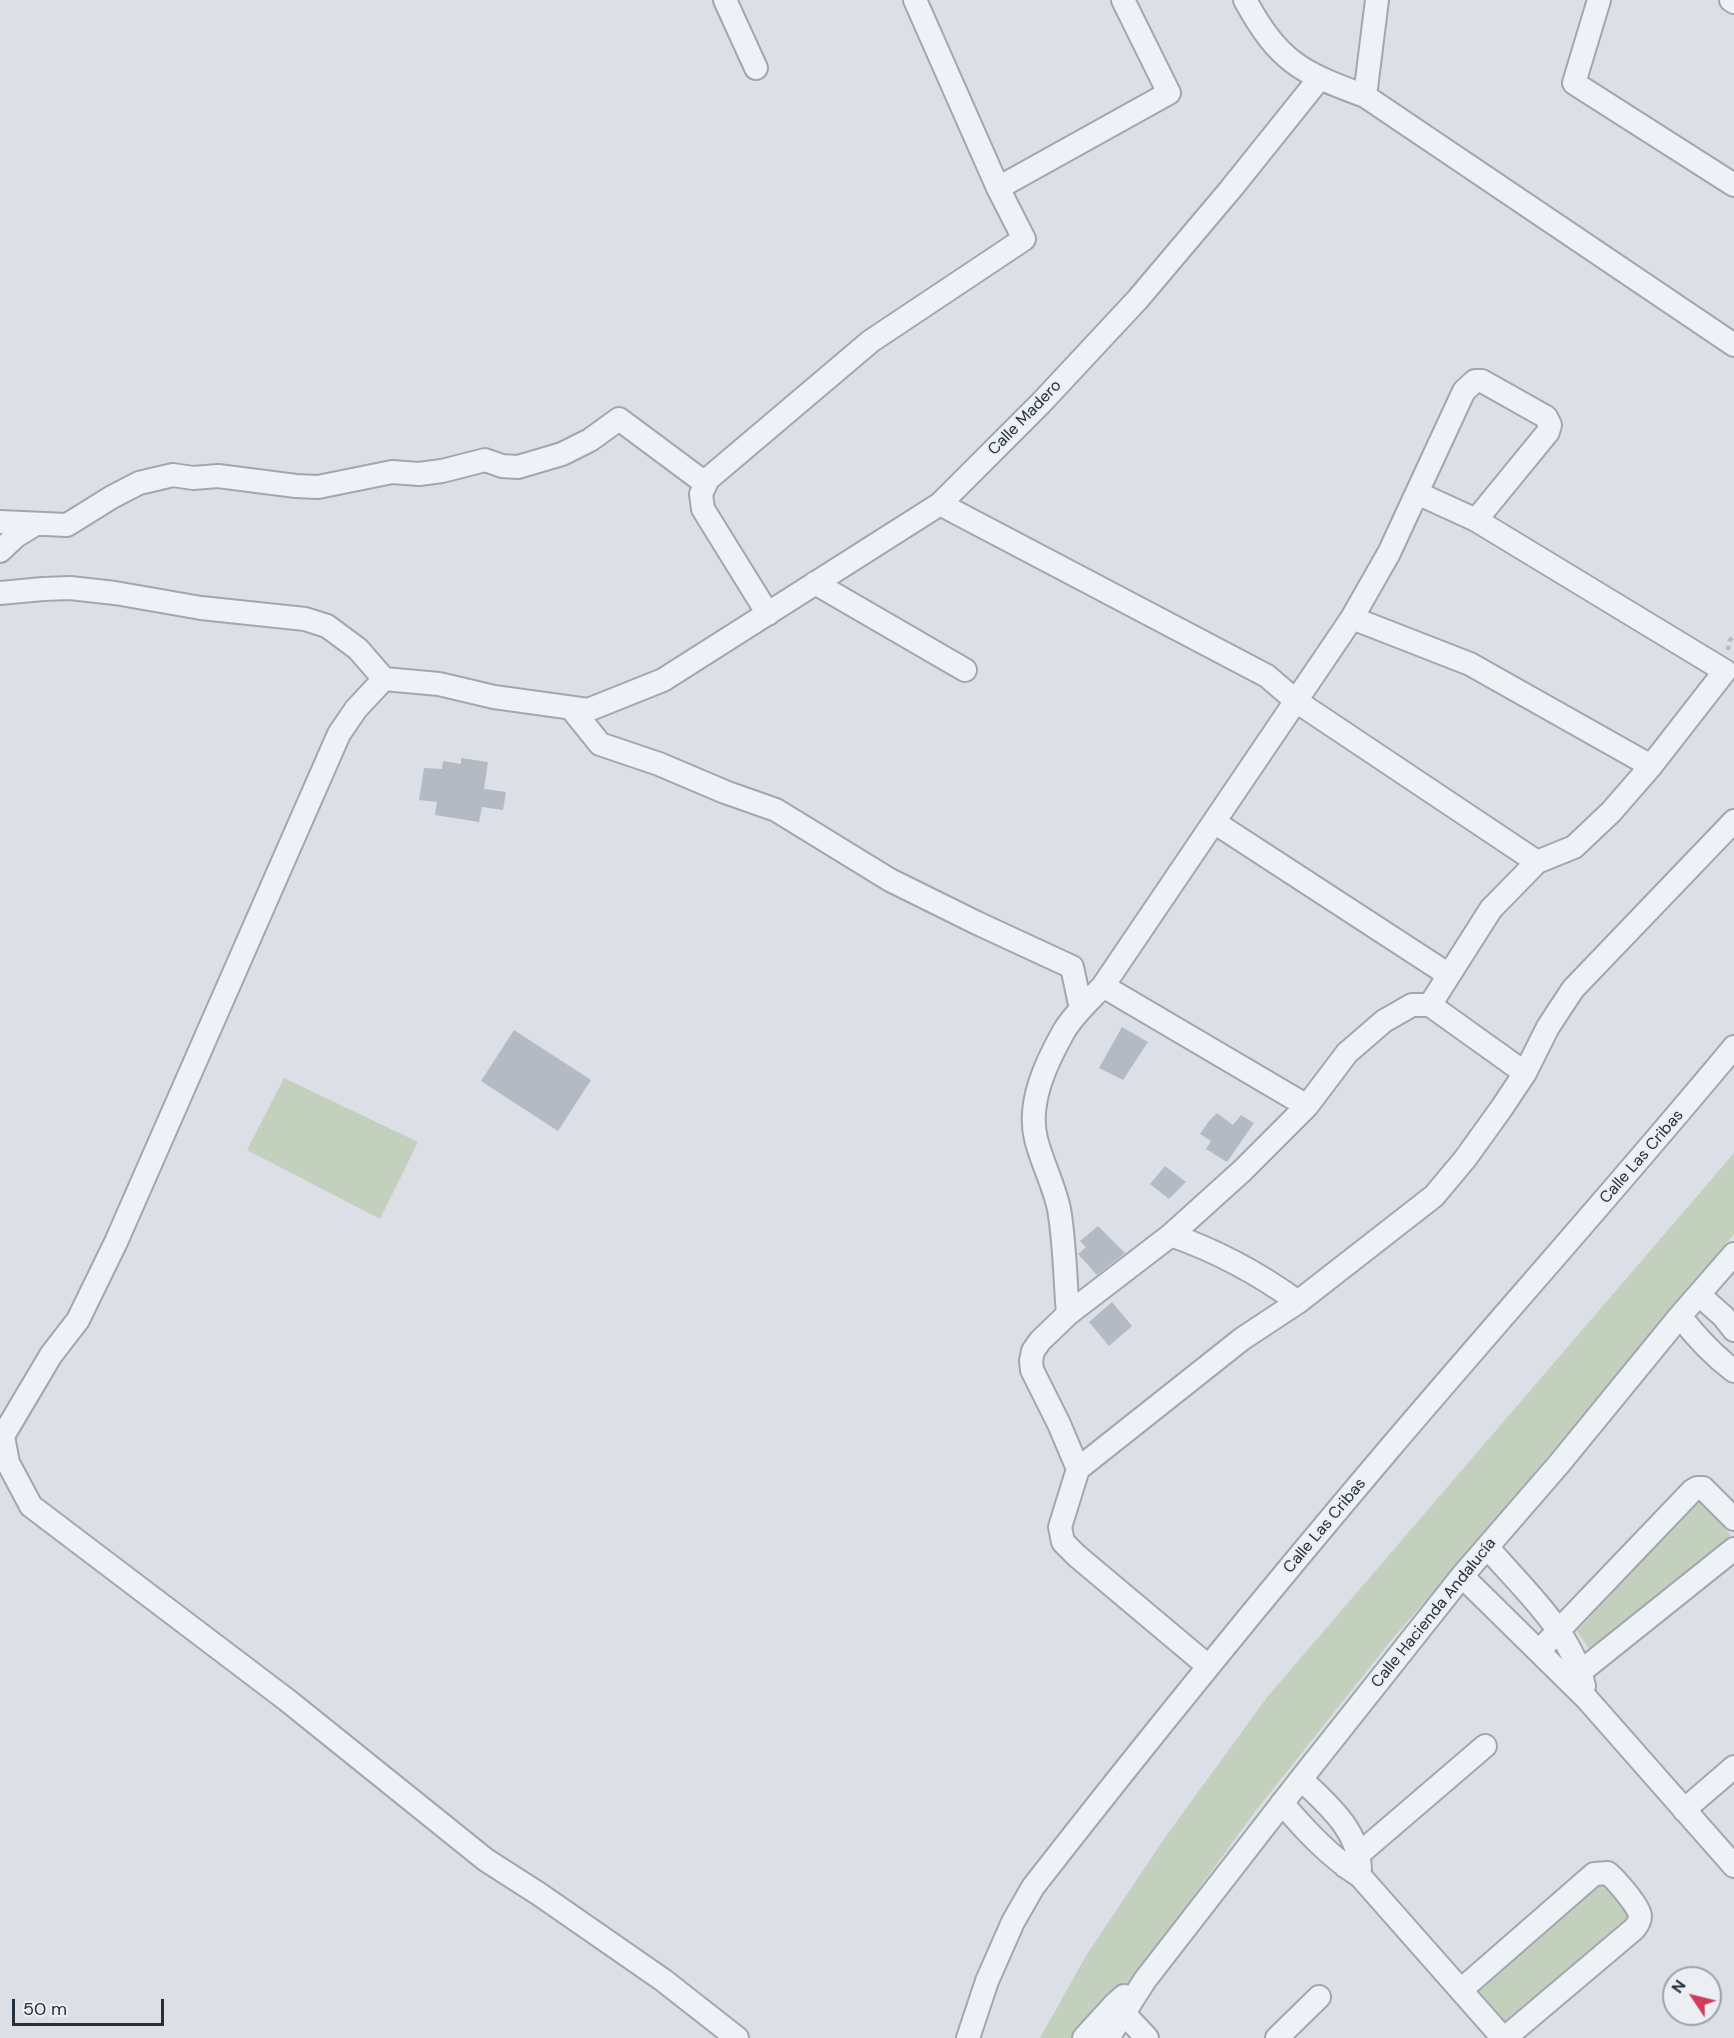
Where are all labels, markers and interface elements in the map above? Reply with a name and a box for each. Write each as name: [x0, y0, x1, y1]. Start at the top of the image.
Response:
street label: Calle Madero: [984, 376, 1066, 460]
street label: Calle Las Cribas: [1596, 1106, 1688, 1208]
street label: Calle Las Cribas: [1280, 1475, 1370, 1577]
street label: Calle Hacienda Andalucía: [1368, 1534, 1500, 1692]
north arrow: [1662, 1966, 1722, 2026]
text: N: [1667, 1976, 1690, 1997]
scale bar: [15, 1987, 166, 2025]
text: 50 m: [23, 1997, 67, 2021]

